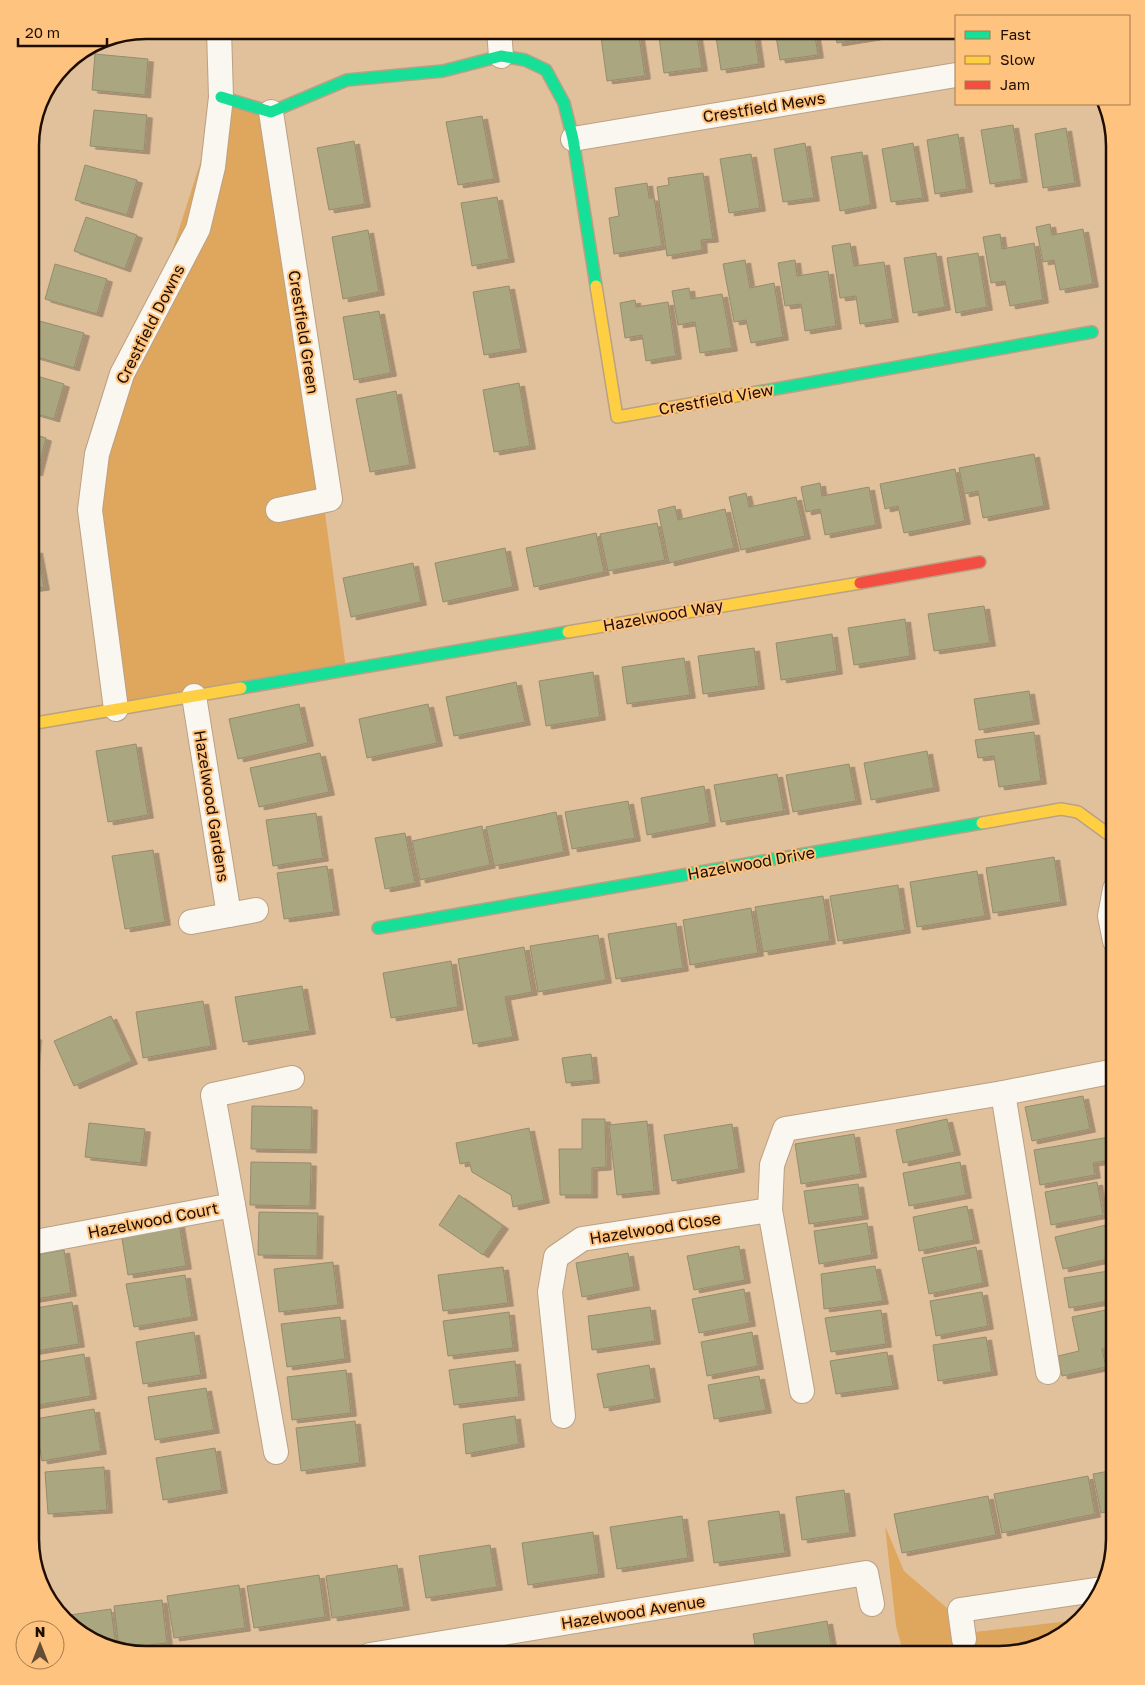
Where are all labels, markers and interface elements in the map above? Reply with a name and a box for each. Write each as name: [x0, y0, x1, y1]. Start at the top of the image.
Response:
scale bar: [18, 15, 106, 47]
legend: [955, 15, 1130, 105]
text: 20 m: [25, 23, 60, 41]
text: Fast: [1000, 25, 1031, 43]
text: Slow: [1000, 50, 1035, 68]
text: Jam: [1000, 75, 1030, 93]
street label: Crestfield Mews: [701, 87, 827, 127]
street label: Crestfield Downs: [111, 261, 189, 387]
street label: Crestfield Green: [284, 269, 324, 395]
street label: Crestfield View: [657, 379, 775, 419]
street label: Hazelwood Way: [601, 595, 725, 635]
street label: Hazelwood Gardens: [190, 729, 234, 883]
street label: Hazelwood Drive: [686, 842, 816, 884]
street label: Hazelwood Court: [86, 1198, 220, 1242]
street label: Hazelwood Close: [588, 1208, 722, 1248]
street label: Hazelwood Avenue: [559, 1591, 707, 1633]
north arrow: [15, 1620, 65, 1670]
text: N: [35, 1623, 45, 1640]

